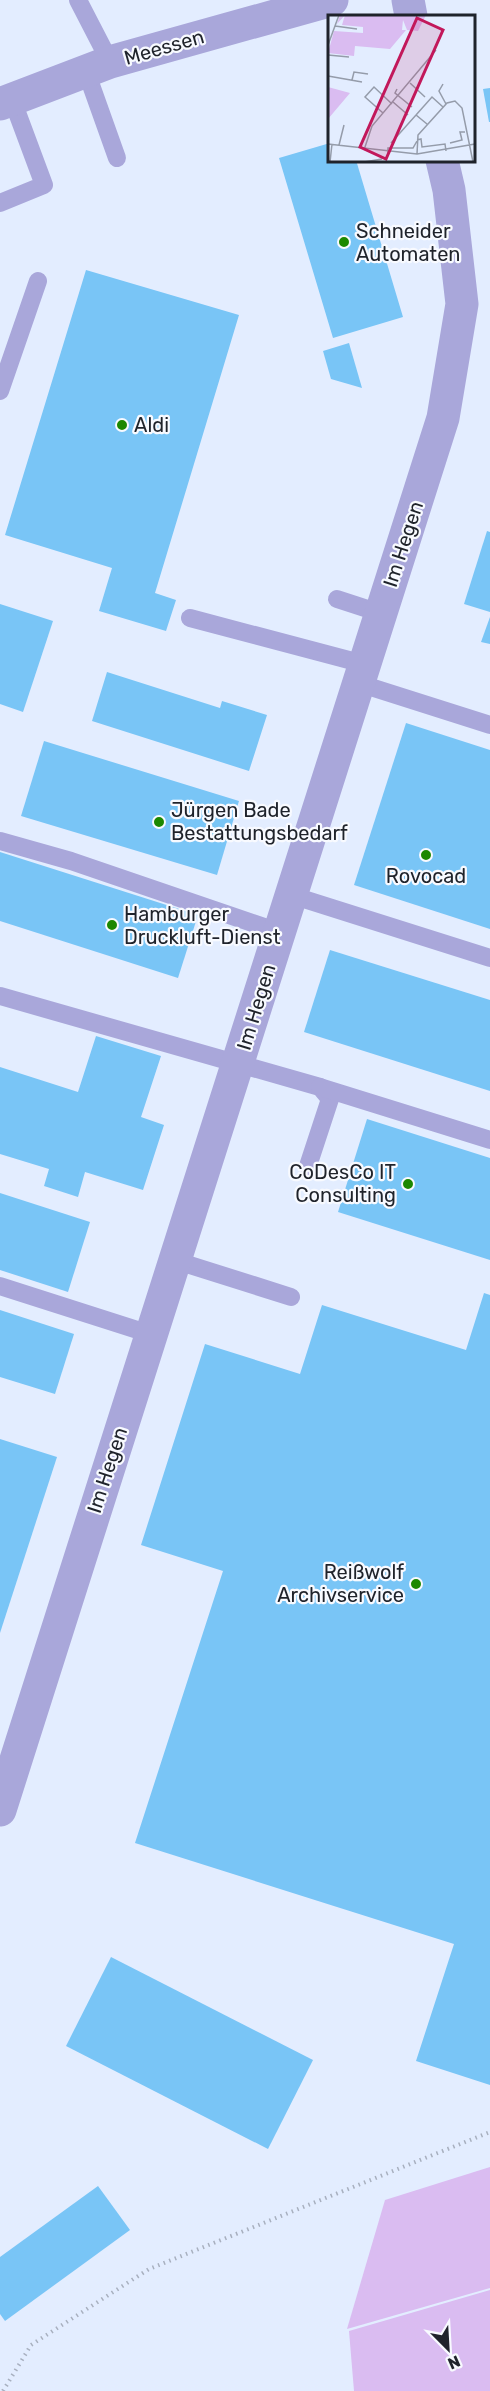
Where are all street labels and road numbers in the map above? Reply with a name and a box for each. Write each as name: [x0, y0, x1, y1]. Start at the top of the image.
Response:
street label: Meessen: [121, 24, 207, 70]
street label: Im Hegen: [378, 498, 428, 590]
street label: Im Hegen: [232, 961, 280, 1053]
street label: Im Hegen: [82, 1424, 132, 1516]

